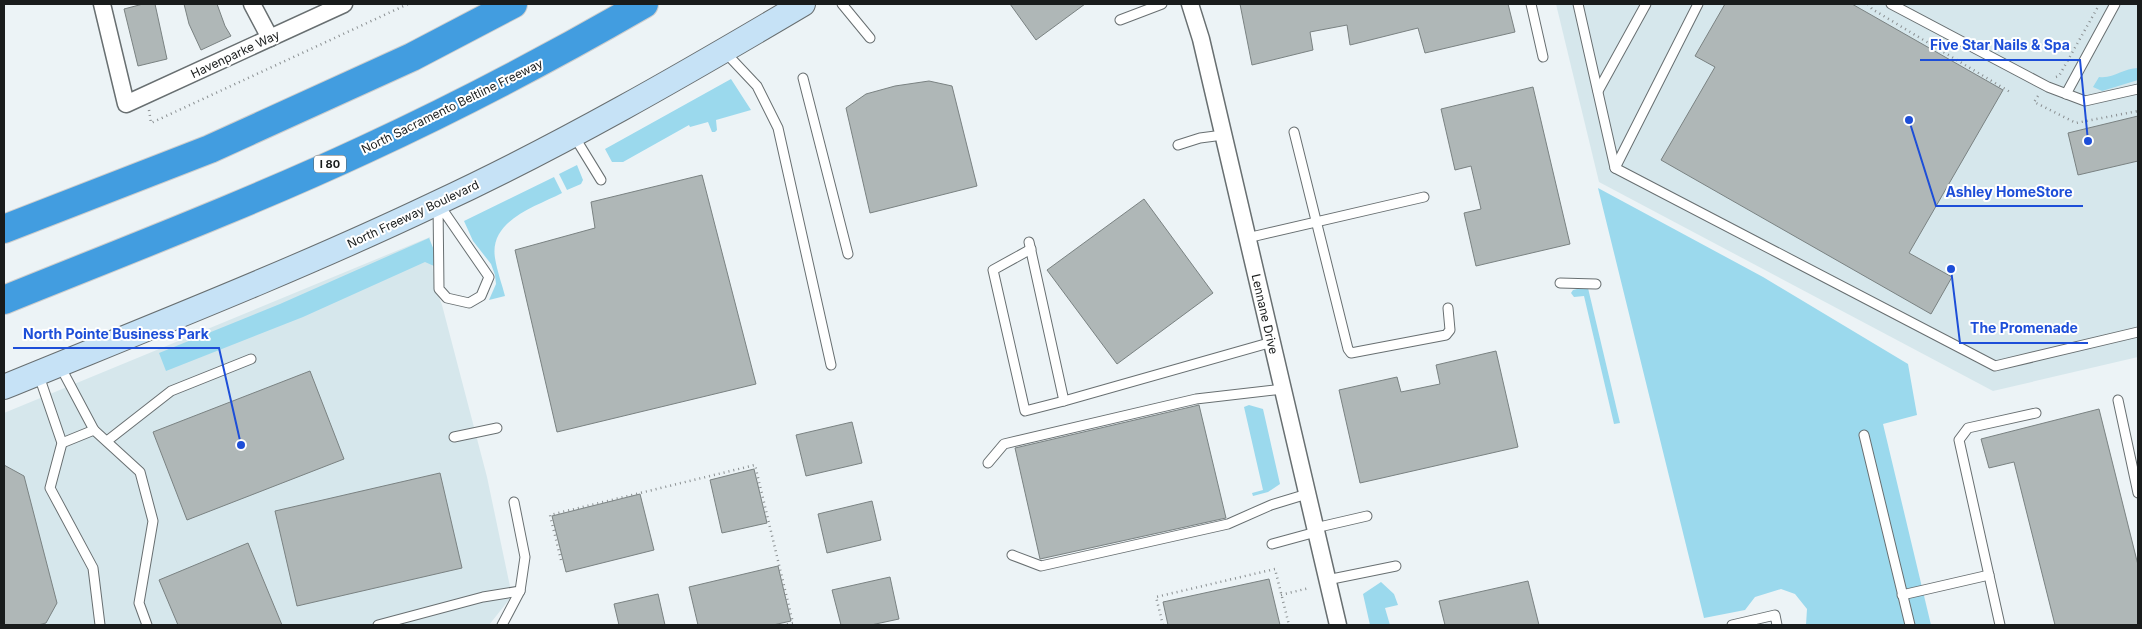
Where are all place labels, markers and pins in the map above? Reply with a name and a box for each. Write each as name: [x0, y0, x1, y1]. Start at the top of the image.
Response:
callout: Five Star Nails & Spa: [1920, 31, 2080, 60]
callout: Ashley HomeStore: [1936, 177, 2083, 206]
callout: The Promenade: [1960, 314, 2088, 343]
callout: North Pointe Business Park: [13, 319, 219, 348]

